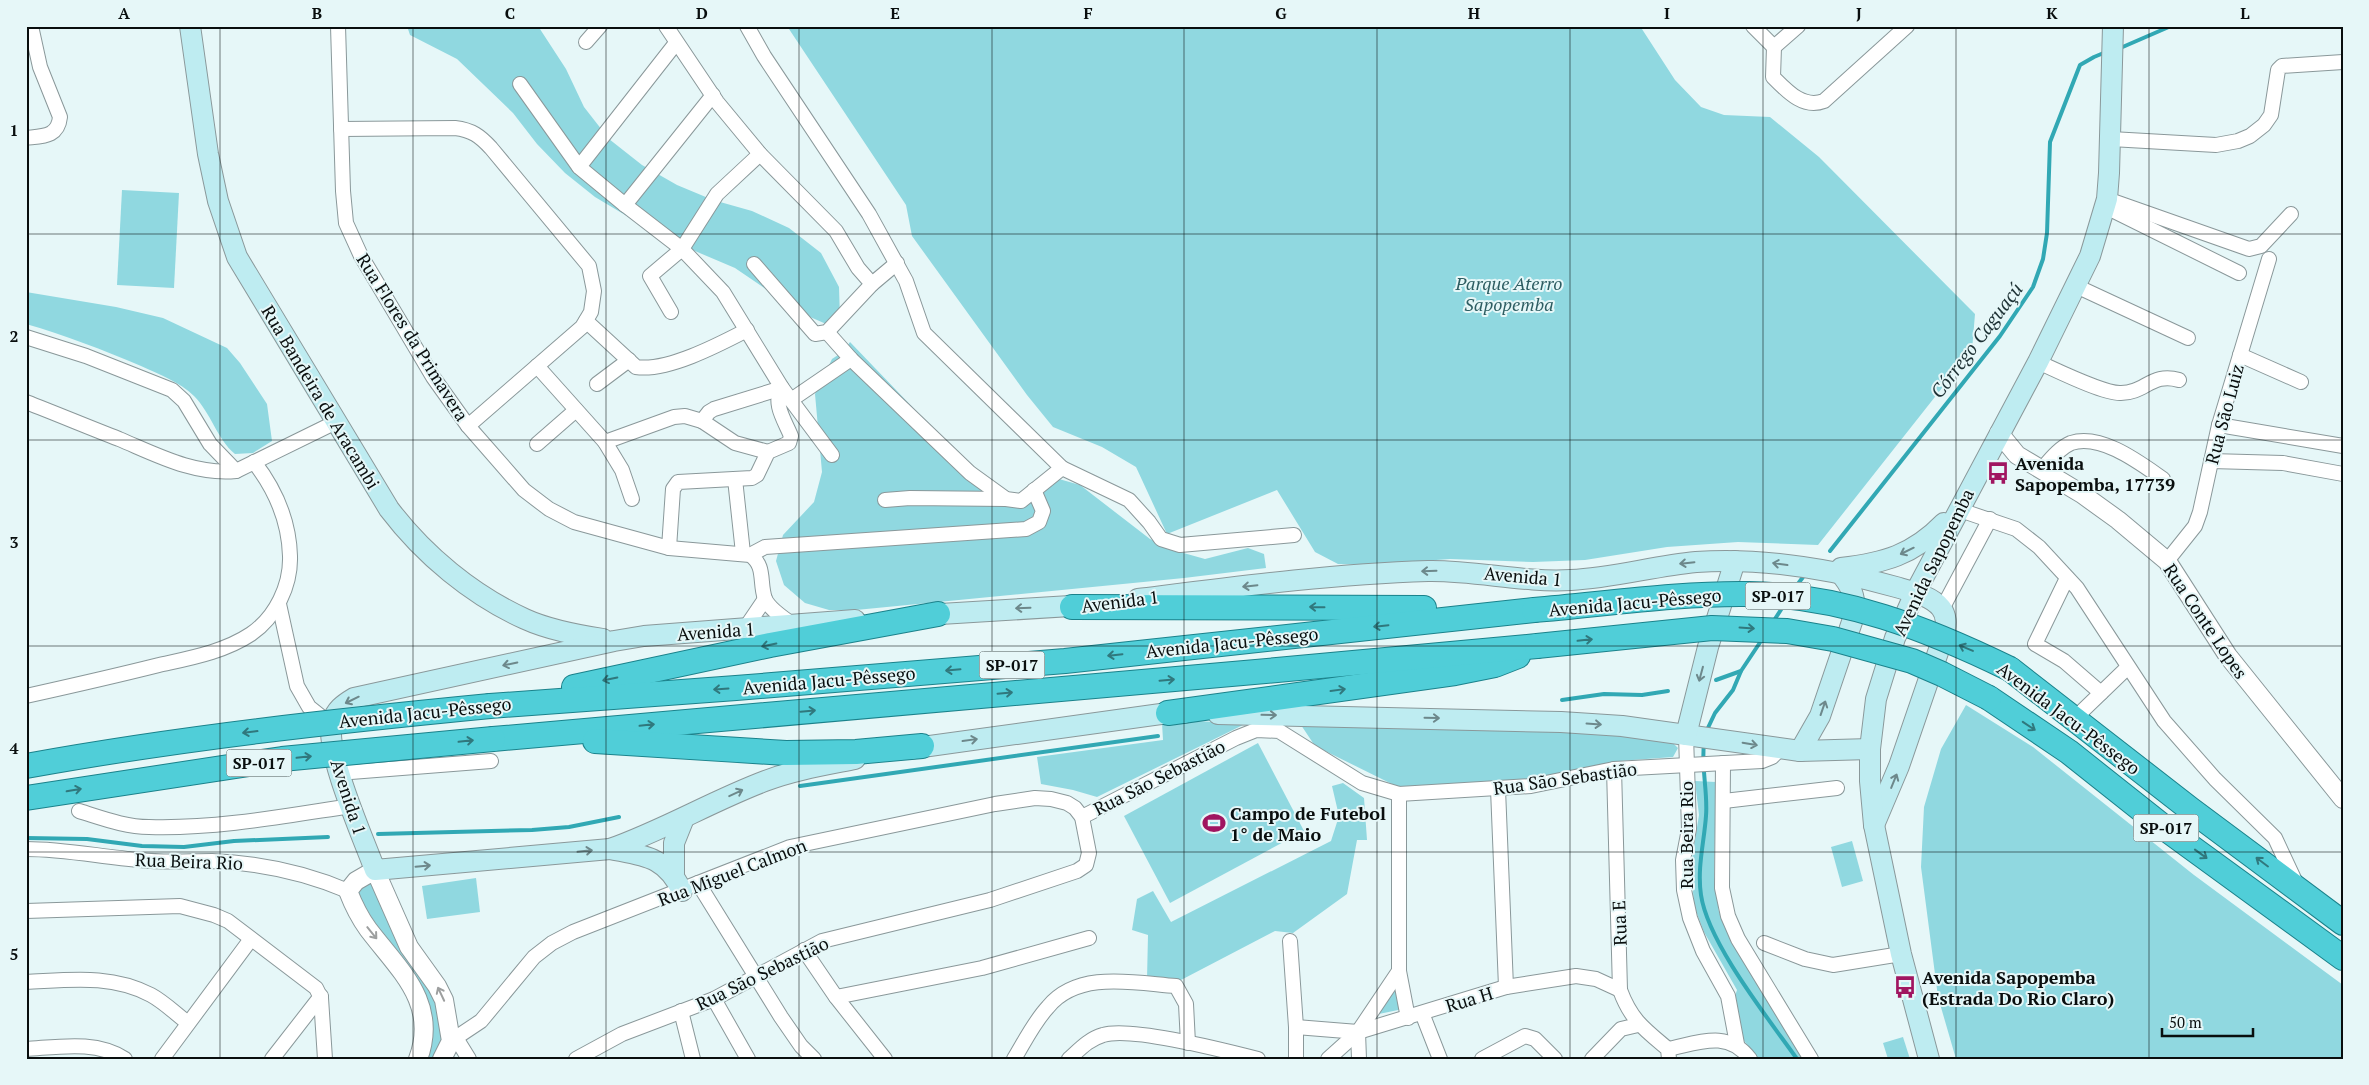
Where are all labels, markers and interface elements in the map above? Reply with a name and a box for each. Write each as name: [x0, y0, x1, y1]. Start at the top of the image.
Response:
text: A: [118, 2, 130, 24]
text: B: [312, 2, 322, 24]
text: C: [505, 2, 515, 24]
text: D: [696, 2, 708, 24]
text: E: [890, 2, 900, 24]
text: F: [1083, 2, 1093, 24]
text: G: [1275, 2, 1287, 24]
text: H: [1468, 2, 1480, 24]
text: I: [1664, 2, 1670, 24]
text: J: [1856, 2, 1862, 24]
text: K: [2046, 2, 2058, 24]
text: L: [2240, 2, 2250, 24]
text: 1: [9, 119, 19, 141]
street label: Rua Flores da Primavera: [352, 249, 474, 425]
park label: Parque Aterro Sapopemba: [1454, 271, 1563, 316]
water label: Córrego Caguaçú: [1924, 277, 2028, 403]
street label: Rua Bandeira de Aracambi: [256, 301, 386, 493]
text: 2: [9, 325, 19, 347]
street label: Rua São Luiz: [2199, 361, 2249, 467]
place label: Avenida Sapopemba, 17739: [2015, 451, 2175, 496]
bus stop icon: Avenida Sapopemba, 17739: [1985, 460, 2011, 486]
street label: Avenida Sapopemba: [1887, 484, 1979, 640]
text: 3: [9, 531, 19, 553]
one-way arrow: [1900, 547, 1915, 557]
one-way arrow: [1679, 558, 1695, 568]
one-way arrow: [1772, 558, 1788, 568]
street label: Rua Conte Lopes: [2159, 559, 2253, 683]
street label: Avenida 1: [1483, 561, 1563, 591]
one-way arrow: [1421, 567, 1437, 576]
one-way arrow: [1242, 581, 1258, 591]
street label: Avenida Jacu-Pêssego: [1548, 582, 1722, 622]
road number: SP-017: [1746, 582, 1810, 610]
street label: Avenida 1: [1080, 584, 1160, 618]
one-way arrow: [1310, 602, 1326, 612]
one-way arrow: [1015, 603, 1032, 613]
street label: Avenida 1: [676, 616, 756, 646]
street label: Avenida Jacu-Pêssego: [1145, 621, 1319, 663]
one-way arrow: [1373, 621, 1389, 631]
one-way arrow: [1739, 623, 1755, 633]
one-way arrow: [1577, 635, 1593, 645]
one-way arrow: [762, 641, 778, 650]
one-way arrow: [1959, 643, 1974, 652]
one-way arrow: [1107, 650, 1123, 660]
road number: SP-017: [980, 652, 1044, 678]
street label: Avenida Jacu-Pêssego: [1993, 656, 2145, 780]
one-way arrow: [503, 659, 519, 669]
street label: Avenida Jacu-Pêssego: [742, 660, 916, 700]
one-way arrow: [945, 665, 961, 675]
one-way arrow: [1695, 666, 1705, 682]
one-way arrow: [603, 675, 619, 684]
one-way arrow: [1159, 675, 1175, 684]
one-way arrow: [714, 685, 730, 694]
one-way arrow: [1330, 685, 1346, 695]
one-way arrow: [997, 688, 1013, 698]
street label: Avenida Jacu-Pêssego: [338, 691, 512, 733]
one-way arrow: [345, 696, 360, 705]
one-way arrow: [1819, 701, 1828, 717]
one-way arrow: [800, 706, 816, 715]
one-way arrow: [1261, 710, 1277, 720]
one-way arrow: [1424, 714, 1440, 723]
one-way arrow: [638, 720, 654, 730]
one-way arrow: [1586, 720, 1602, 729]
one-way arrow: [2022, 721, 2036, 731]
one-way arrow: [242, 727, 258, 737]
street label: Rua São Sebastião: [1089, 733, 1229, 821]
one-way arrow: [962, 735, 978, 745]
text: 4: [9, 737, 19, 759]
one-way arrow: [458, 737, 474, 746]
one-way arrow: [1741, 739, 1757, 749]
road number: SP-017: [226, 750, 292, 776]
one-way arrow: [296, 752, 312, 762]
street label: Avenida 1: [326, 756, 372, 838]
street label: Rua São Sebastião: [1492, 756, 1638, 800]
one-way arrow: [1889, 774, 1899, 789]
street label: Rua Beira Rio: [1674, 781, 1698, 889]
one-way arrow: [66, 785, 82, 795]
one-way arrow: [728, 788, 743, 798]
place label: Campo de Futebol 1° de Maio: [1230, 801, 1386, 846]
sports icon: Campo de Futebol 1° de Maio: [1201, 810, 1227, 836]
road number: SP-017: [2134, 814, 2198, 841]
street label: Rua Miguel Calmon: [654, 833, 810, 911]
one-way arrow: [577, 846, 593, 856]
street label: Rua Beira Rio: [135, 847, 243, 875]
one-way arrow: [2194, 849, 2208, 859]
one-way arrow: [2256, 857, 2269, 868]
one-way arrow: [415, 861, 431, 871]
street label: Rua E: [1606, 900, 1632, 946]
one-way arrow: [367, 927, 378, 940]
street label: Rua São Sebastião: [692, 930, 832, 1016]
text: 5: [9, 943, 19, 965]
place label: Avenida Sapopemba (Estrada Do Rio Claro): [1922, 965, 2114, 1010]
bus stop icon: Avenida Sapopemba (Estrada Do Rio Claro): [1892, 974, 1918, 1000]
street label: Rua H: [1442, 980, 1496, 1018]
one-way arrow: [436, 987, 445, 1002]
scale bar: [2162, 1005, 2253, 1037]
text: 50 m: [2169, 1012, 2202, 1032]

